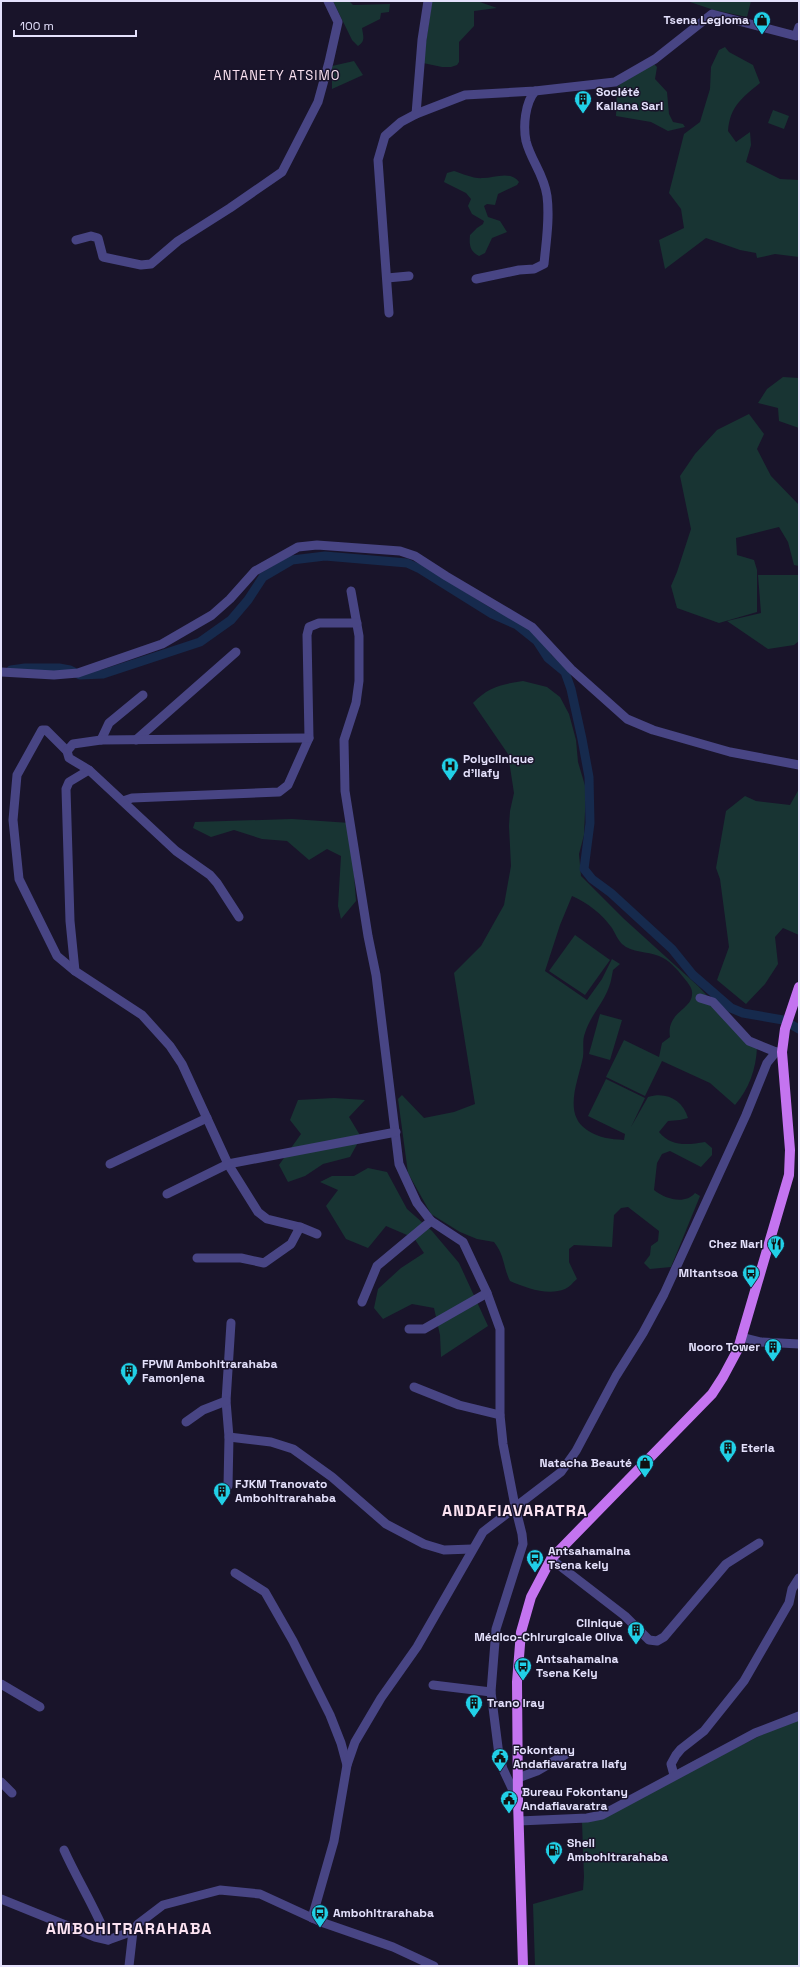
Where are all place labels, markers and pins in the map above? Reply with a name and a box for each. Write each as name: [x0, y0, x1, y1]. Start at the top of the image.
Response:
shop icon: Tsena Legioma: [752, 10, 772, 35]
place label: Tsena Legioma: [663, 12, 749, 28]
place label: Société Kaliana Sarl: [596, 84, 663, 114]
building icon: Société Kaliana Sarl: [573, 89, 593, 114]
place label: Polyclinique d'Ilafy: [463, 751, 534, 781]
hospital icon: Polyclinique d'Ilafy: [440, 756, 460, 781]
restaurant icon: Chez Nari: [766, 1234, 786, 1259]
place label: Chez Nari: [709, 1236, 763, 1252]
bus stop icon: Mitantsoa: [741, 1263, 761, 1288]
place label: Mitantsoa: [679, 1265, 738, 1281]
building icon: Nooro Tower: [763, 1337, 783, 1362]
place label: Nooro Tower: [688, 1339, 760, 1355]
place label: FPVM Ambohitrarahaba Famonjena: [142, 1356, 277, 1386]
building icon: FPVM Ambohitrarahaba Famonjena: [119, 1361, 139, 1386]
building icon: Eteria: [718, 1438, 738, 1463]
place label: Eteria: [741, 1440, 775, 1456]
shop icon: Natacha Beauté: [635, 1453, 655, 1478]
place label: Natacha Beauté: [540, 1455, 632, 1471]
place label: FJKM Tranovato Ambohitrarahaba: [235, 1476, 336, 1506]
building icon: FJKM Tranovato Ambohitrarahaba: [212, 1481, 232, 1506]
place label: Antsahamaina Tsena kely: [548, 1543, 631, 1573]
bus stop icon: Antsahamaina Tsena kely: [525, 1548, 545, 1573]
place label: Clinique Médico-Chirurgicale Oliva: [474, 1615, 623, 1645]
building icon: Clinique Médico-Chirurgicale Oliva: [626, 1620, 646, 1645]
place label: Antsahamaina Tsena Kely: [536, 1651, 619, 1681]
bus stop icon: Antsahamaina Tsena Kely: [513, 1656, 533, 1681]
building icon: Trano iray: [464, 1693, 484, 1718]
place label: Trano iray: [487, 1695, 545, 1711]
place label: Fokontany Andafiavaratra Ilafy: [513, 1742, 627, 1772]
public building icon: Fokontany Andafiavaratra Ilafy: [490, 1747, 510, 1772]
place label: Bureau Fokontany Andafiavaratra: [522, 1784, 628, 1814]
public building icon: Bureau Fokontany Andafiavaratra: [499, 1789, 519, 1814]
place label: Shell Ambohitrarahaba: [567, 1835, 668, 1865]
fuel station icon: Shell Ambohitrarahaba: [544, 1840, 564, 1865]
bus stop icon: Ambohitrarahaba: [310, 1903, 330, 1928]
place label: Ambohitrarahaba: [333, 1905, 434, 1921]

